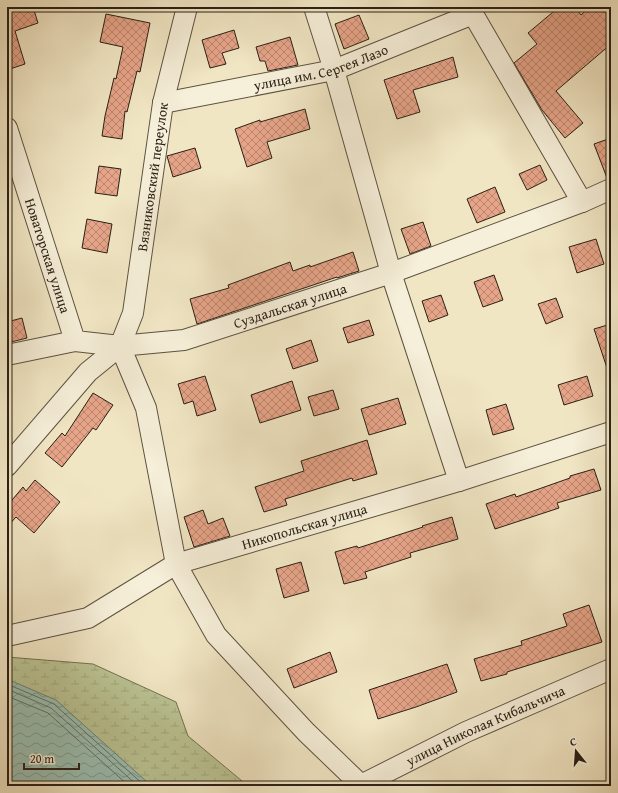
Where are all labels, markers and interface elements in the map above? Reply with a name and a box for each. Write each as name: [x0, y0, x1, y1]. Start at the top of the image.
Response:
street label: улица им. Сергея Лазо: [251, 39, 391, 95]
street label: Вязниковский переулок: [132, 100, 173, 253]
street label: Новаторская улица: [20, 196, 76, 316]
street label: Суздальская улица: [231, 278, 349, 333]
street label: Никопольская улица: [239, 498, 370, 554]
street label: улица Николая Кибальчича: [402, 680, 568, 771]
north arrow: [556, 731, 596, 771]
text: С: [568, 733, 578, 750]
scale bar: [24, 745, 79, 771]
text: 20 m: [30, 750, 54, 767]

